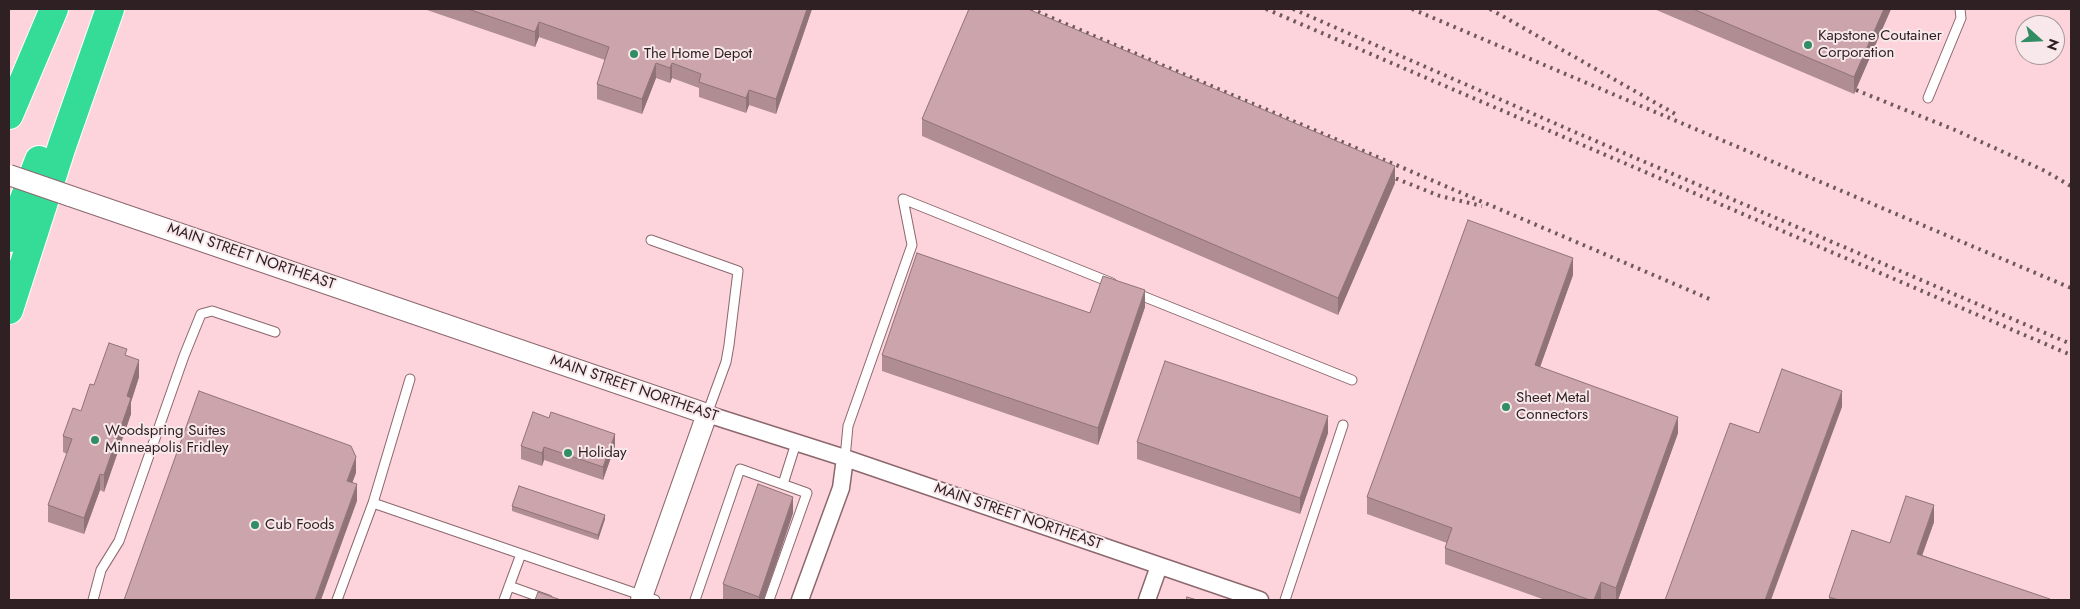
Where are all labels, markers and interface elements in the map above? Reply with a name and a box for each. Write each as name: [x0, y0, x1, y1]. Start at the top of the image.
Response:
north arrow: [2015, 15, 2065, 65]
place label: Kapstone Coutainer Corporation: [1818, 27, 1942, 62]
text: N: [2042, 36, 2064, 53]
marker: Kapstone Coutainer Corporation: [1802, 39, 1814, 51]
place label: The Home Depot: [644, 45, 752, 63]
marker: The Home Depot: [628, 48, 640, 60]
street label: MAIN STREET NORTHEAST: [165, 220, 337, 294]
street label: MAIN STREET NORTHEAST: [548, 352, 720, 426]
place label: Sheet Metal Connectors: [1516, 389, 1590, 424]
marker: Sheet Metal Connectors: [1500, 401, 1512, 413]
place label: Woodspring Suites Minneapolis Fridley: [105, 422, 229, 457]
marker: Woodspring Suites Minneapolis Fridley: [89, 434, 101, 446]
place label: Holiday: [578, 444, 627, 462]
marker: Holiday: [562, 447, 574, 459]
street label: MAIN STREET NORTHEAST: [932, 480, 1104, 554]
place label: Cub Foods: [265, 516, 334, 534]
marker: Cub Foods: [249, 519, 261, 531]

